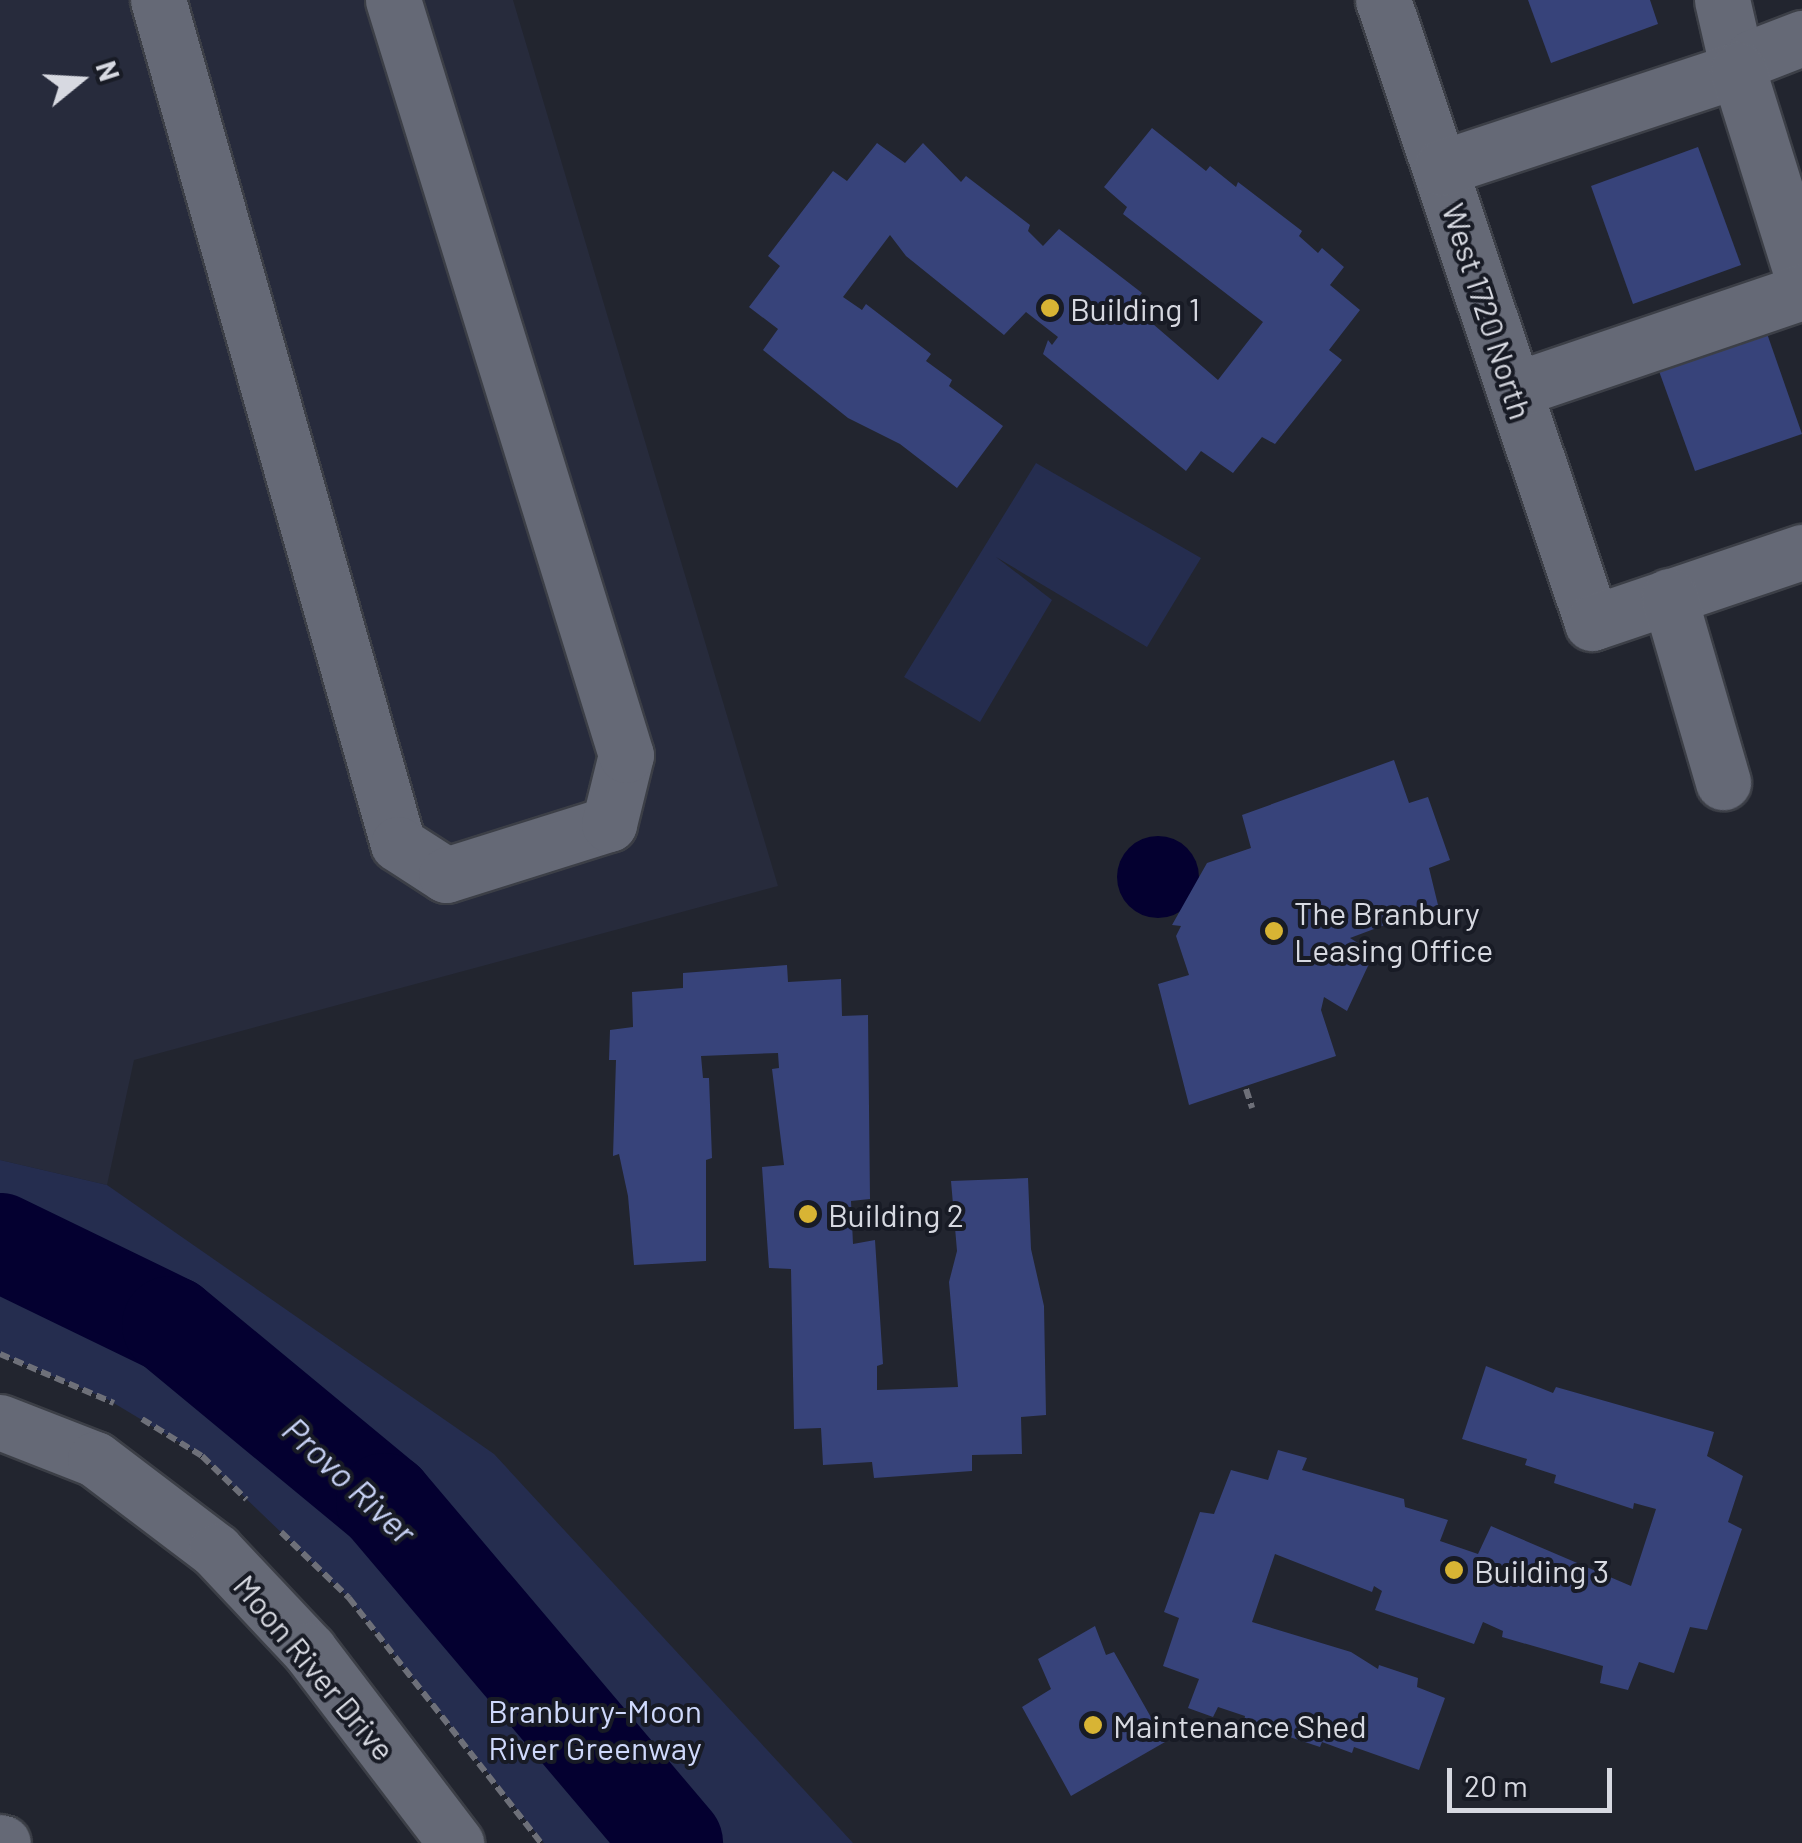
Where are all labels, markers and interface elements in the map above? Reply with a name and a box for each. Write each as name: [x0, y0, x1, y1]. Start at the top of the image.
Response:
north arrow: [30, 30, 130, 130]
text: N: [89, 57, 128, 85]
street label: West 1720 North: [1435, 198, 1541, 424]
place label: Building 1: [1070, 289, 1200, 327]
marker: Building 1: [1039, 297, 1061, 319]
place label: The Branbury Leasing Office: [1294, 894, 1493, 969]
marker: The Branbury Leasing Office: [1263, 920, 1285, 942]
place label: Building 2: [828, 1195, 964, 1233]
marker: Building 2: [797, 1203, 819, 1225]
water label: Provo River: [275, 1408, 425, 1552]
place label: Building 3: [1474, 1551, 1609, 1589]
marker: Building 3: [1443, 1559, 1465, 1581]
street label: Moon River Drive: [226, 1566, 404, 1768]
park label: Branbury-Moon River Greenway: [488, 1692, 702, 1767]
place label: Maintenance Shed: [1113, 1706, 1367, 1744]
marker: Maintenance Shed: [1082, 1714, 1104, 1736]
scale bar: [1452, 1748, 1617, 1810]
text: 20 m: [1464, 1767, 1528, 1803]

